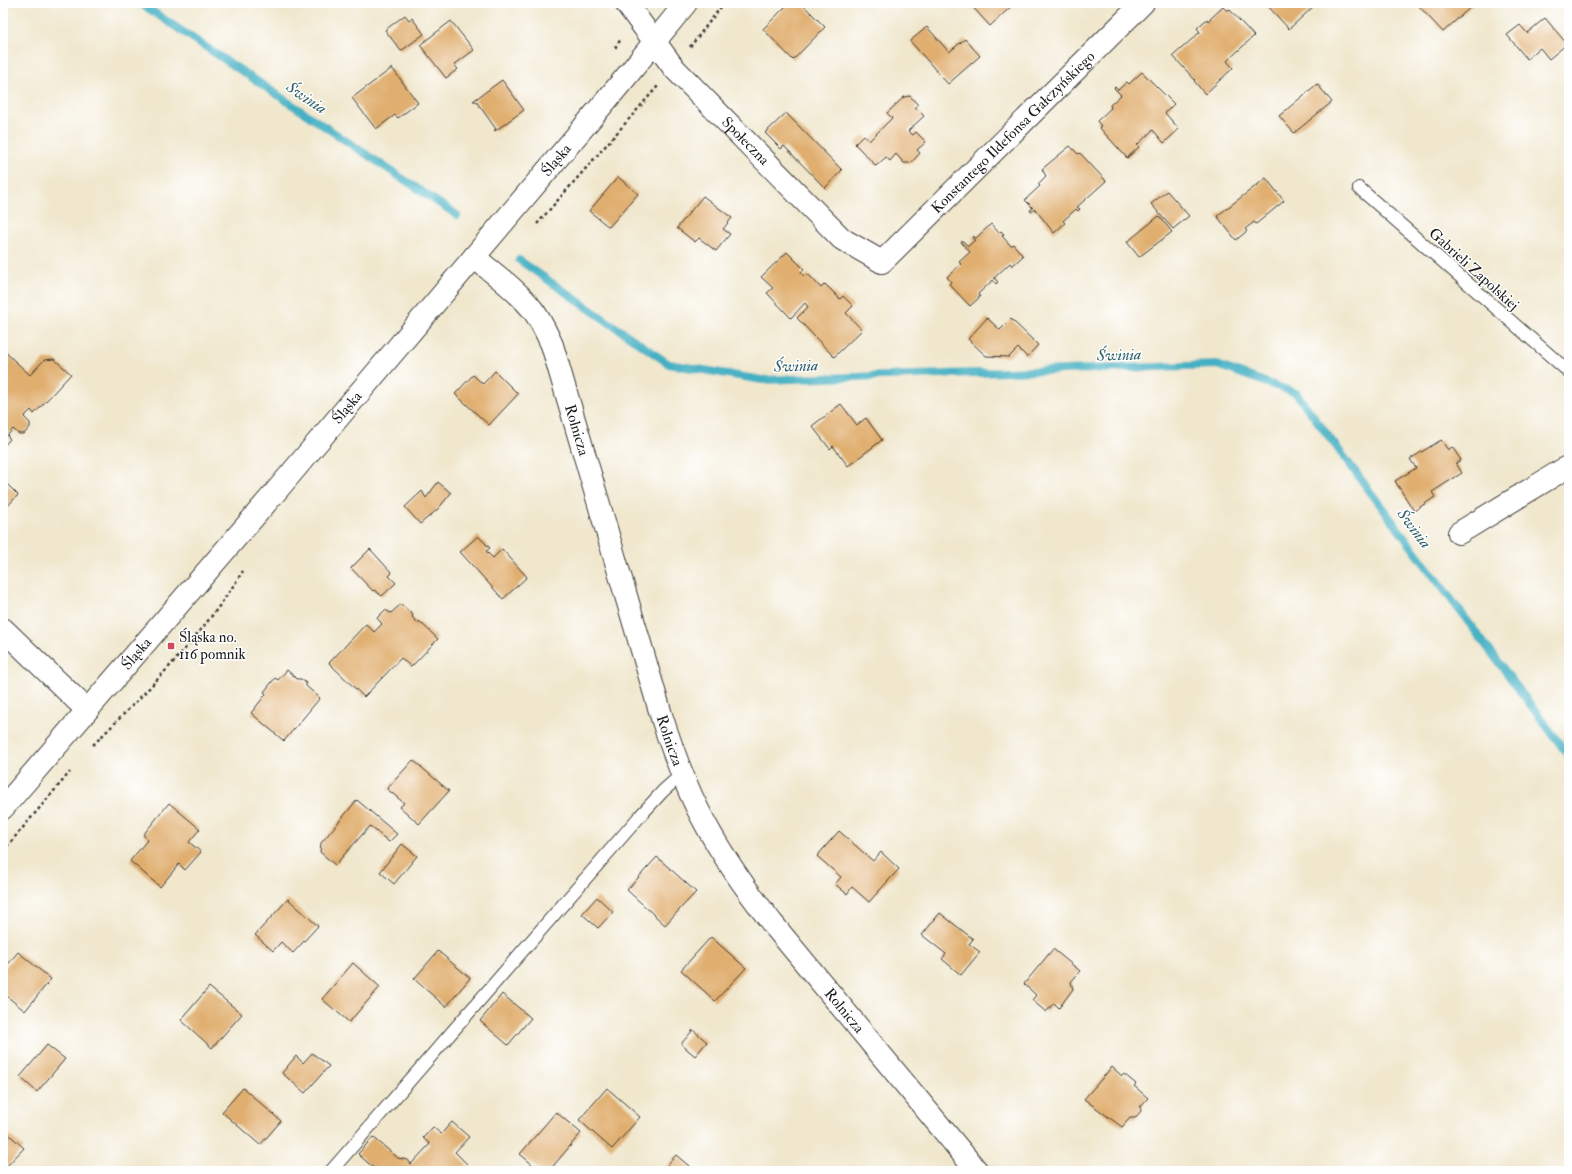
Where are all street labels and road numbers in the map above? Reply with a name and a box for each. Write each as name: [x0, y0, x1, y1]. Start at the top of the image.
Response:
street label: Konstantego Ildefonsa Gałczyńskiego: [927, 47, 1099, 218]
street label: Społeczna: [717, 113, 774, 170]
street label: Śląska: [537, 139, 576, 180]
street label: Gabrieli Zapolskiej: [1424, 224, 1523, 316]
street label: Śląska: [327, 387, 367, 428]
street label: Rolnicza: [560, 402, 593, 459]
street label: Śląska: [117, 633, 156, 674]
street label: Rolnicza: [652, 713, 687, 770]
street label: Rolnicza: [820, 985, 869, 1038]

